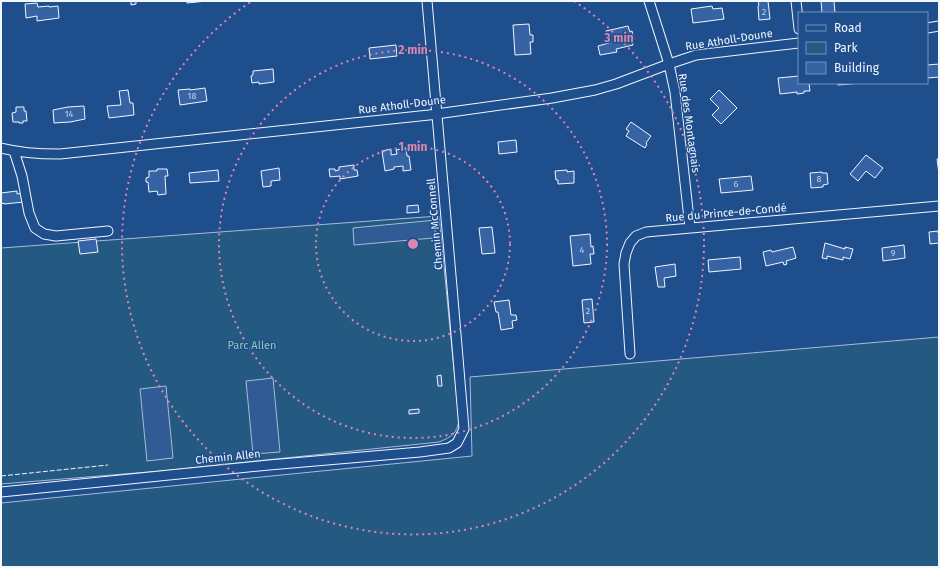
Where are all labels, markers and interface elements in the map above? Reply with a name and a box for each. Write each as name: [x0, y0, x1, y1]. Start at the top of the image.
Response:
house number: 2: [762, 7, 766, 17]
legend: [798, 12, 928, 84]
text: Road: [834, 21, 862, 35]
street label: Rue Atholl-Doune: [684, 27, 774, 53]
text: 3 min: [603, 31, 634, 45]
text: Park: [834, 41, 858, 55]
text: 2 min: [398, 43, 428, 57]
text: Building: [834, 61, 880, 75]
street label: Rue des Montagnais: [676, 72, 702, 174]
house number: 18: [188, 91, 196, 101]
street label: Rue Atholl-Doune: [357, 93, 447, 117]
house number: 14: [65, 109, 74, 119]
text: 1 min: [399, 140, 427, 154]
house number: 8: [817, 174, 822, 184]
street label: Chemin McConnell: [425, 178, 445, 270]
house number: 6: [734, 179, 739, 189]
street label: Rue du Prince-de-Condé: [665, 201, 787, 225]
centre of rings: [406, 237, 420, 251]
house number: 4: [580, 245, 585, 255]
house number: 9: [891, 248, 896, 258]
house number: 2: [586, 306, 590, 316]
park label: Parc Allen: [228, 339, 277, 352]
street label: Chemin Allen: [195, 447, 261, 467]

